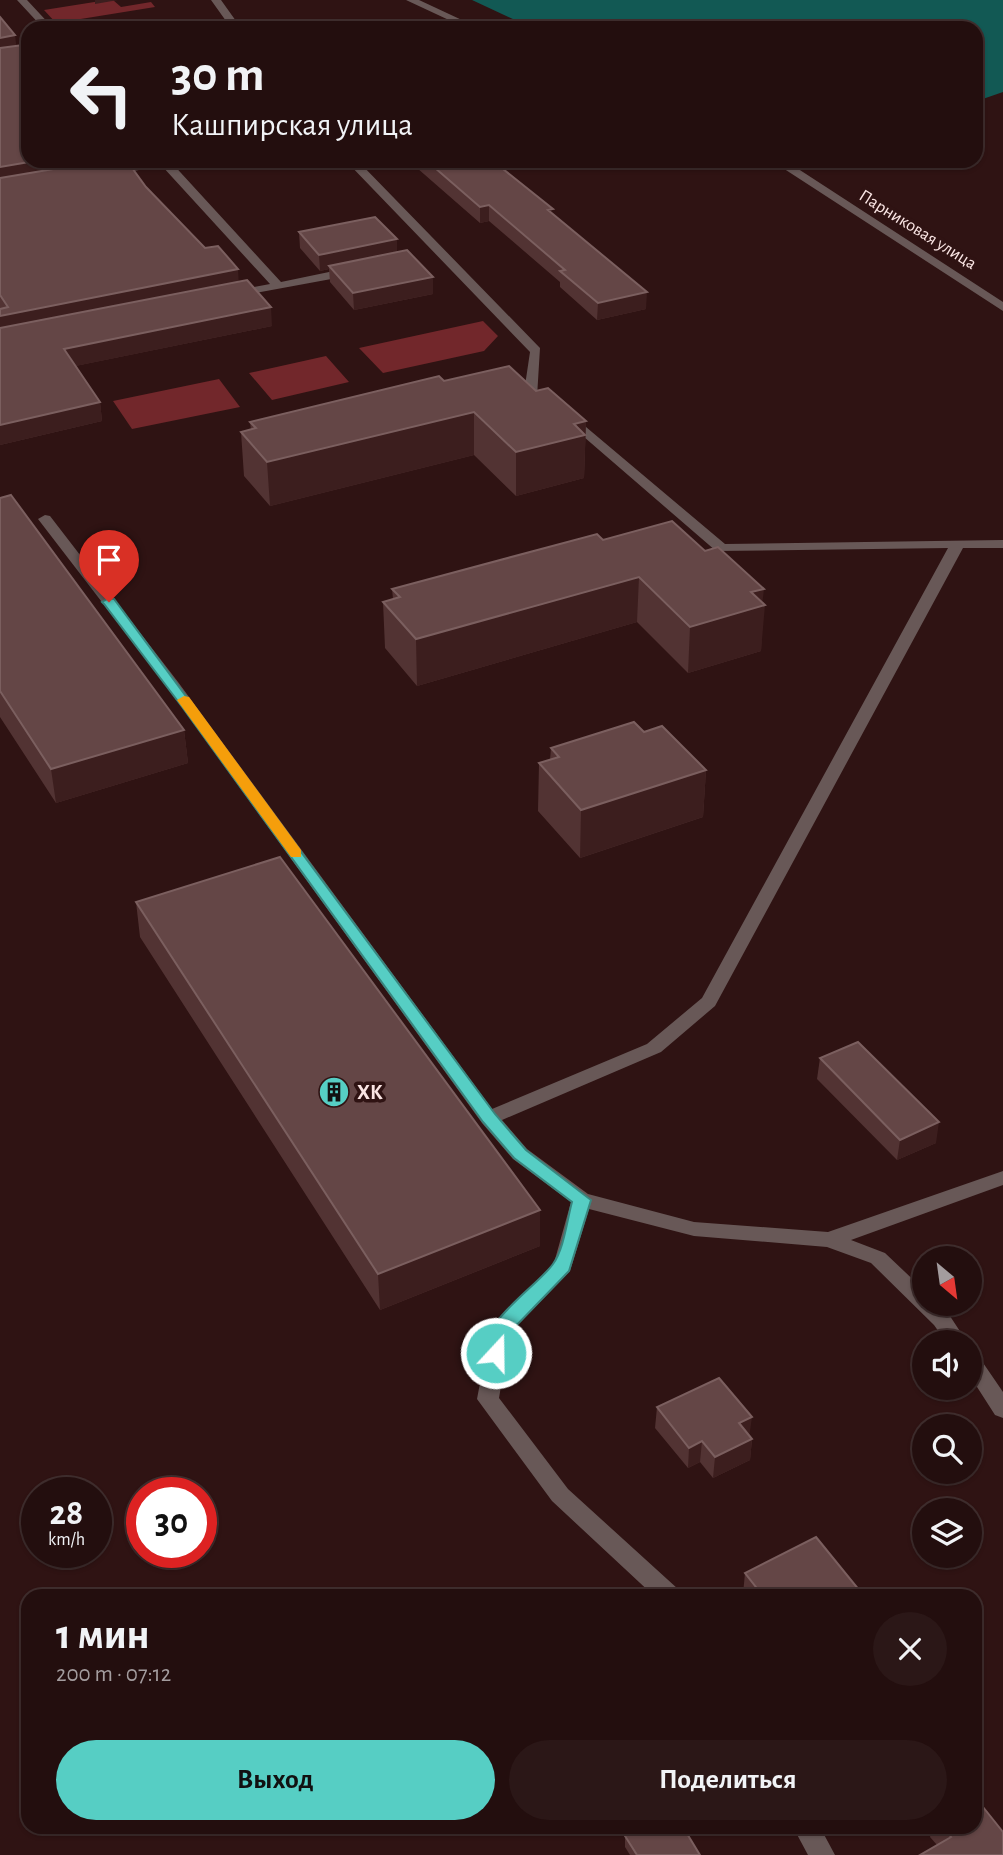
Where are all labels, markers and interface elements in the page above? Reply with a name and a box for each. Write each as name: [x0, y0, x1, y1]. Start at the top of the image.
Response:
icon: left: [56, 49, 147, 140]
text: 30 m: [171, 51, 265, 100]
text: Кашпирская улица: [171, 109, 413, 141]
street label: Парниковая улица: [856, 187, 979, 273]
pin: [79, 530, 139, 602]
icon: arrive: [90, 541, 128, 579]
building icon: ХК: [317, 1075, 351, 1109]
place label: ХК: [357, 1082, 383, 1103]
north arrow: [912, 1246, 982, 1316]
map controls: [912, 1246, 982, 1568]
position arrow: [459, 1316, 533, 1390]
button: sound: [912, 1330, 982, 1400]
button: search: [912, 1414, 982, 1484]
speed limit sign: 30: [126, 1477, 217, 1568]
text: 28: [50, 1496, 83, 1531]
button: layers: [912, 1498, 982, 1568]
text: km/h: [48, 1531, 85, 1549]
button: close: [873, 1612, 947, 1686]
text: 1 мин: [56, 1614, 150, 1656]
text: 200 m · 07:12: [56, 1663, 171, 1686]
button: Выход: [56, 1740, 495, 1820]
button: Поделиться: [509, 1740, 947, 1820]

